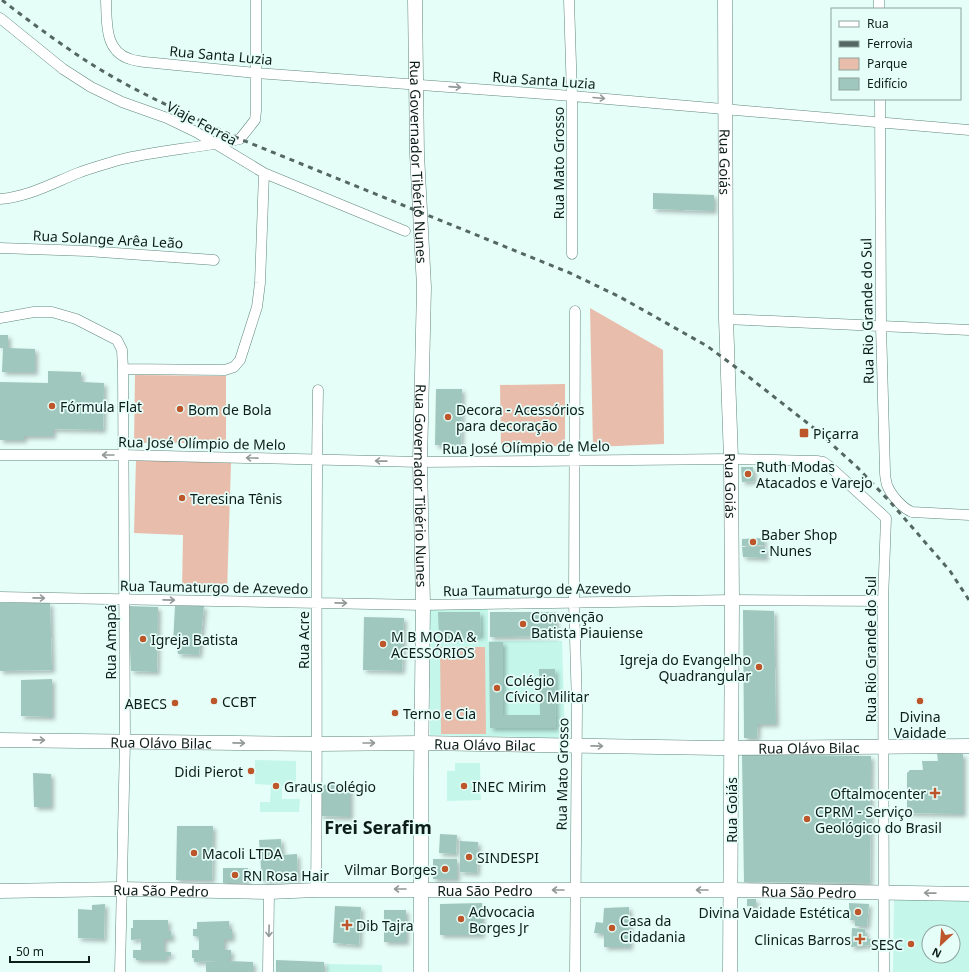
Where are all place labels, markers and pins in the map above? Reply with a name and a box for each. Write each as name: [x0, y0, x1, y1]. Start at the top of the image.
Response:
place label: Fórmula Flat: [60, 397, 142, 416]
place label: Bom de Bola: [188, 400, 271, 419]
place label: Decora - Acessórios para decoração: [456, 400, 585, 435]
marker: Fórmula Flat: [47, 401, 57, 411]
marker: Bom de Bola: [175, 404, 185, 414]
marker: Decora - Acessórios para decoração: [443, 412, 453, 422]
place label: Piçarra: [813, 424, 859, 443]
marker: Piçarra: [798, 427, 810, 439]
place label: Ruth Modas Atacados e Varejo: [756, 457, 873, 492]
marker: Ruth Modas Atacados e Varejo: [743, 469, 753, 479]
place label: Teresina Tênis: [190, 489, 283, 508]
marker: Teresina Tênis: [177, 493, 187, 503]
place label: Baber Shop - Nunes: [761, 525, 837, 560]
marker: Baber Shop - Nunes: [748, 537, 758, 547]
place label: Convenção Batista Piauiense: [531, 607, 643, 642]
marker: Convenção Batista Piauiense: [518, 619, 528, 629]
place label: M B MODA & ACESSÓRIOS: [391, 627, 477, 662]
place label: Igreja Batista: [151, 630, 238, 649]
marker: Igreja Batista: [138, 634, 148, 644]
marker: M B MODA & ACESSÓRIOS: [378, 639, 388, 649]
place label: Igreja do Evangelho Quadrangular: [620, 650, 751, 685]
marker: Igreja do Evangelho Quadrangular: [754, 662, 764, 672]
place label: Colégio Cívico Militar: [505, 671, 589, 706]
marker: Colégio Cívico Militar: [492, 683, 502, 693]
place label: CCBT: [222, 692, 257, 711]
place label: ABECS: [125, 694, 167, 713]
marker: CCBT: [209, 696, 219, 706]
marker: Divina Vaidade: [915, 696, 925, 706]
marker: ABECS: [170, 698, 180, 708]
place label: Terno e Cia: [403, 704, 476, 723]
place label: Divina Vaidade: [894, 707, 946, 742]
marker: Terno e Cia: [390, 708, 400, 718]
place label: Didi Pierot: [174, 762, 243, 781]
marker: Didi Pierot: [246, 766, 256, 776]
place label: Graus Colégio: [284, 777, 376, 796]
place label: INEC Mirim: [472, 777, 546, 796]
marker: Graus Colégio: [271, 781, 281, 791]
marker: INEC Mirim: [459, 781, 469, 791]
place label: Oftalmocenter: [830, 784, 926, 803]
marker: Oftalmocenter: [929, 787, 941, 799]
place label: CPRM - Serviço Geológico do Brasil: [815, 802, 942, 837]
marker: CPRM - Serviço Geológico do Brasil: [802, 814, 812, 824]
place label: Macoli LTDA: [202, 844, 282, 863]
marker: Macoli LTDA: [189, 848, 199, 858]
place label: SINDESPI: [477, 848, 539, 867]
marker: SINDESPI: [464, 852, 474, 862]
place label: Vilmar Borges: [345, 860, 437, 879]
marker: Vilmar Borges: [440, 864, 450, 874]
place label: RN Rosa Hair: [243, 866, 329, 885]
marker: RN Rosa Hair: [230, 870, 240, 880]
place label: Advocacia Borges Jr: [469, 902, 535, 937]
place label: Divina Vaidade Estética: [698, 903, 850, 922]
marker: Divina Vaidade Estética: [853, 907, 863, 917]
place label: Casa da Cidadania: [620, 911, 686, 946]
marker: Advocacia Borges Jr: [456, 914, 466, 924]
place label: Dib Tajra: [356, 916, 414, 935]
marker: Dib Tajra: [341, 919, 353, 931]
marker: Casa da Cidadania: [607, 923, 617, 933]
place label: Clinicas Barros: [754, 930, 851, 949]
marker: Clinicas Barros: [854, 933, 866, 945]
place label: SESC: [871, 935, 903, 954]
marker: SESC: [906, 939, 916, 949]

